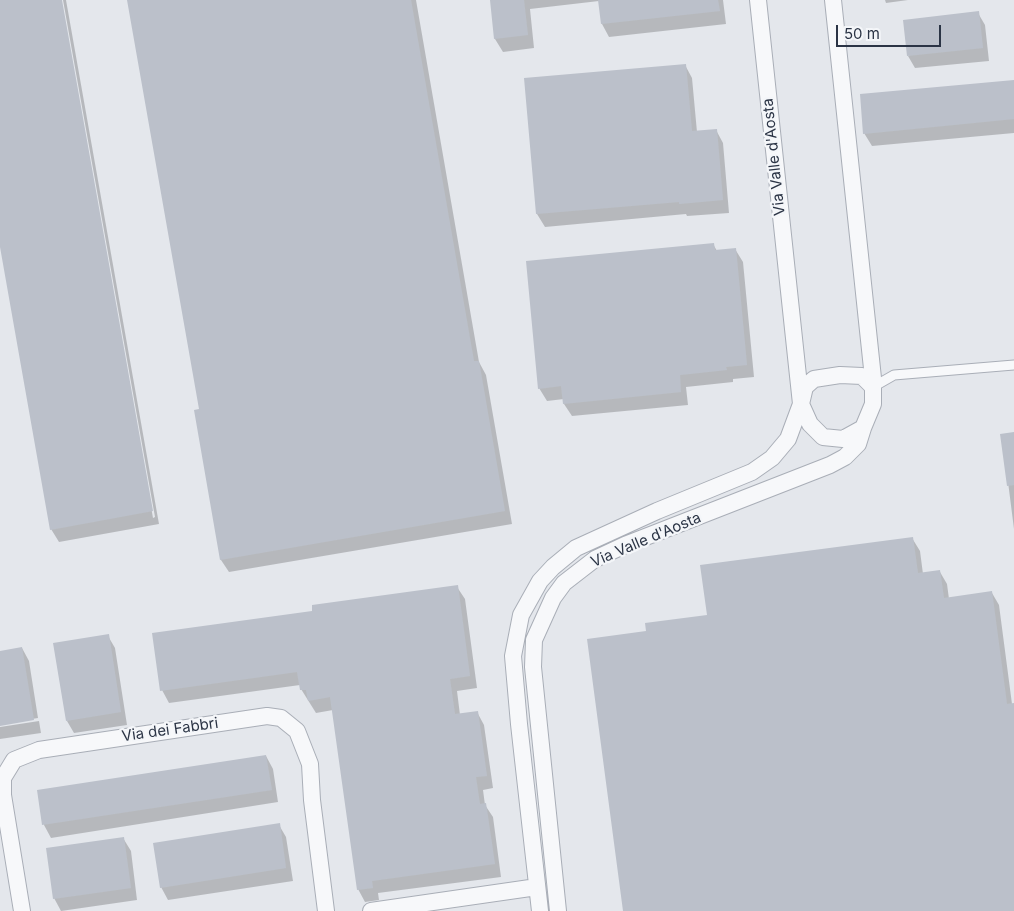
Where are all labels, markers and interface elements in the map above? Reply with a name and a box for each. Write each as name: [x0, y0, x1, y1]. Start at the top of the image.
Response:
scale bar: [839, 15, 944, 47]
text: 50 m: [844, 24, 880, 43]
street label: Via Valle d'Aosta: [759, 97, 789, 217]
street label: Via Valle d'Aosta: [588, 509, 704, 571]
street label: Via dei Fabbri: [121, 714, 219, 746]

